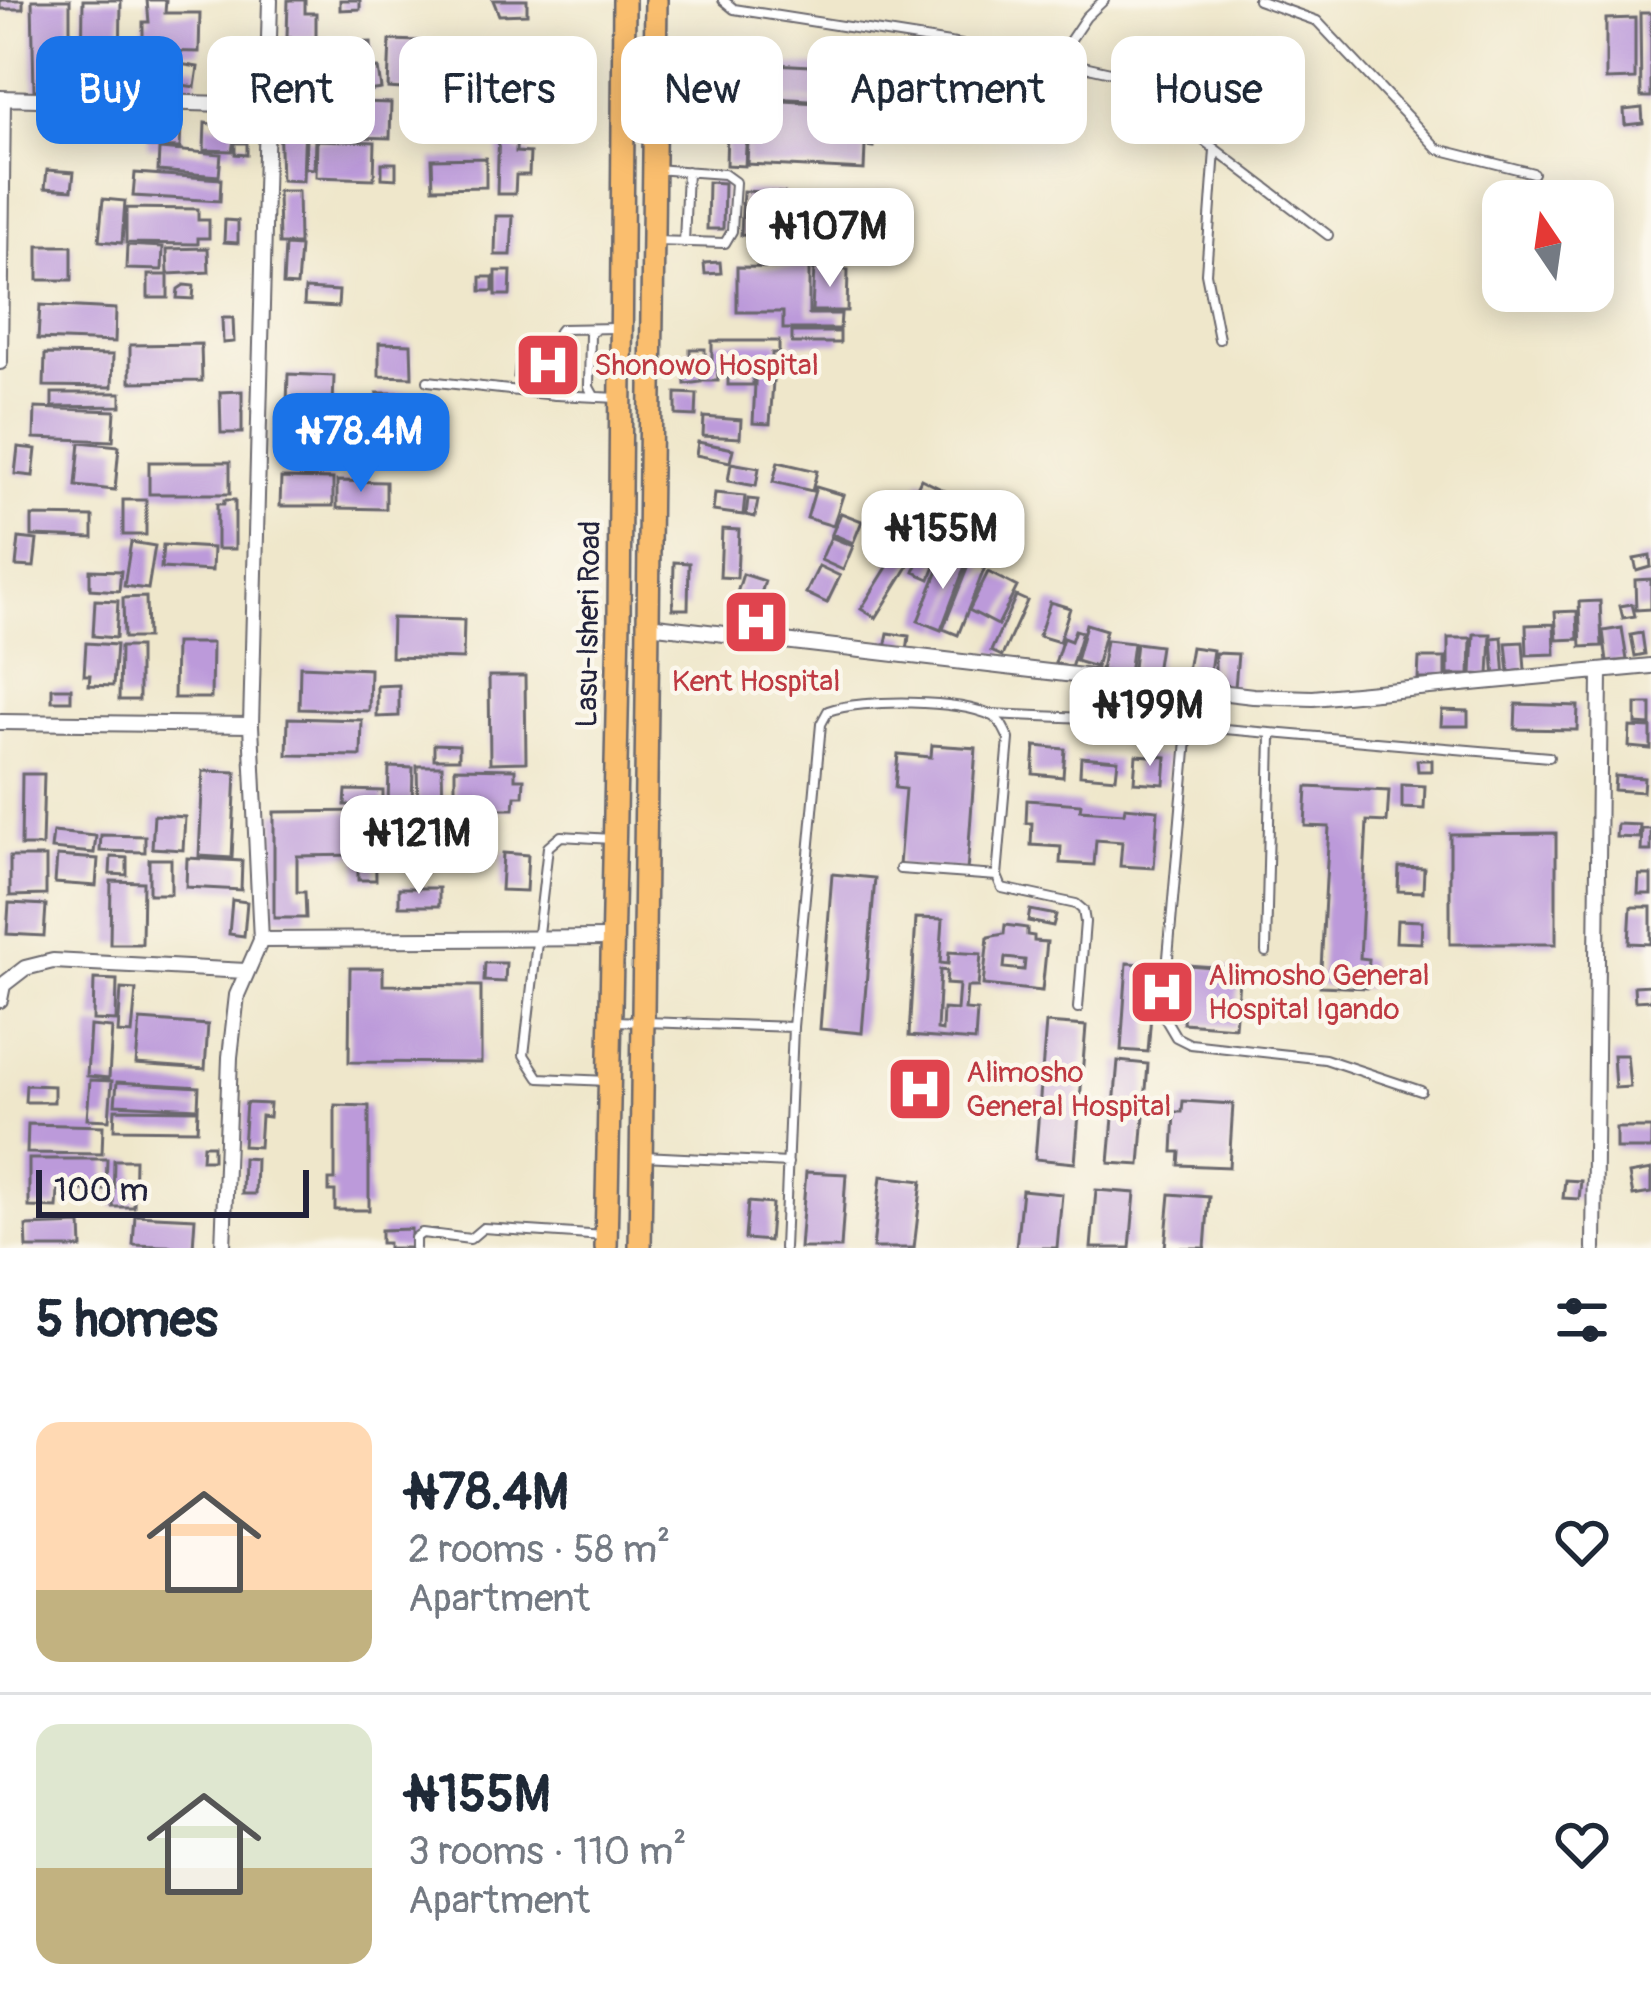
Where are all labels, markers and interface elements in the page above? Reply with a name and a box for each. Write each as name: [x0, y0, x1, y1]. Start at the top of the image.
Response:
chip: Buy: [36, 36, 183, 144]
chip: Rent: [207, 36, 375, 144]
chip: Filters: [399, 36, 597, 144]
chip: New: [621, 36, 783, 144]
chip: Apartment: [807, 36, 1087, 144]
chip: House: [1111, 36, 1305, 144]
north arrow: [1482, 180, 1614, 312]
map controls: [1482, 180, 1614, 312]
pin: ₦107M: [746, 188, 914, 290]
text: ₦107M: [773, 202, 887, 251]
hospital icon: Shonowo Hospital: [513, 330, 583, 400]
place label: Shonowo Hospital: [594, 347, 819, 384]
pin: ₦78.4M: [263, 393, 459, 495]
text: ₦78.4M: [300, 407, 422, 456]
pin: ₦155M: [859, 490, 1027, 592]
text: ₦155M: [888, 504, 998, 553]
street label: Lasu-Isheri Road: [568, 520, 609, 728]
hospital icon: Kent Hospital: [721, 587, 791, 657]
place label: Kent Hospital: [672, 663, 840, 700]
pin: ₦199M: [1066, 667, 1234, 769]
text: ₦199M: [1097, 681, 1203, 730]
pin: ₦121M: [335, 795, 503, 897]
text: ₦121M: [367, 809, 471, 858]
hospital icon: Alimosho General Hospital Igando: [1127, 957, 1197, 1027]
place label: Alimosho General Hospital Igando: [1208, 957, 1430, 1028]
hospital icon: Alimosho General Hospital: [885, 1054, 955, 1124]
place label: Alimosho General Hospital: [966, 1054, 1171, 1125]
scale bar: [36, 1164, 309, 1217]
text: 100 m: [54, 1170, 148, 1211]
icon: filters: [1549, 1287, 1615, 1353]
text: 5 homes: [36, 1288, 218, 1352]
text: ₦78.4M: [408, 1461, 569, 1525]
icon: home: [132, 1470, 276, 1614]
icon: heart: [1549, 1509, 1615, 1575]
text: 2 rooms · 58 m²: [408, 1525, 670, 1574]
text: Apartment: [408, 1574, 590, 1623]
text: ₦155M: [408, 1763, 551, 1827]
icon: home: [132, 1772, 276, 1916]
icon: heart: [1549, 1811, 1615, 1877]
text: 3 rooms · 110 m²: [408, 1827, 687, 1876]
text: Apartment: [408, 1876, 590, 1925]

